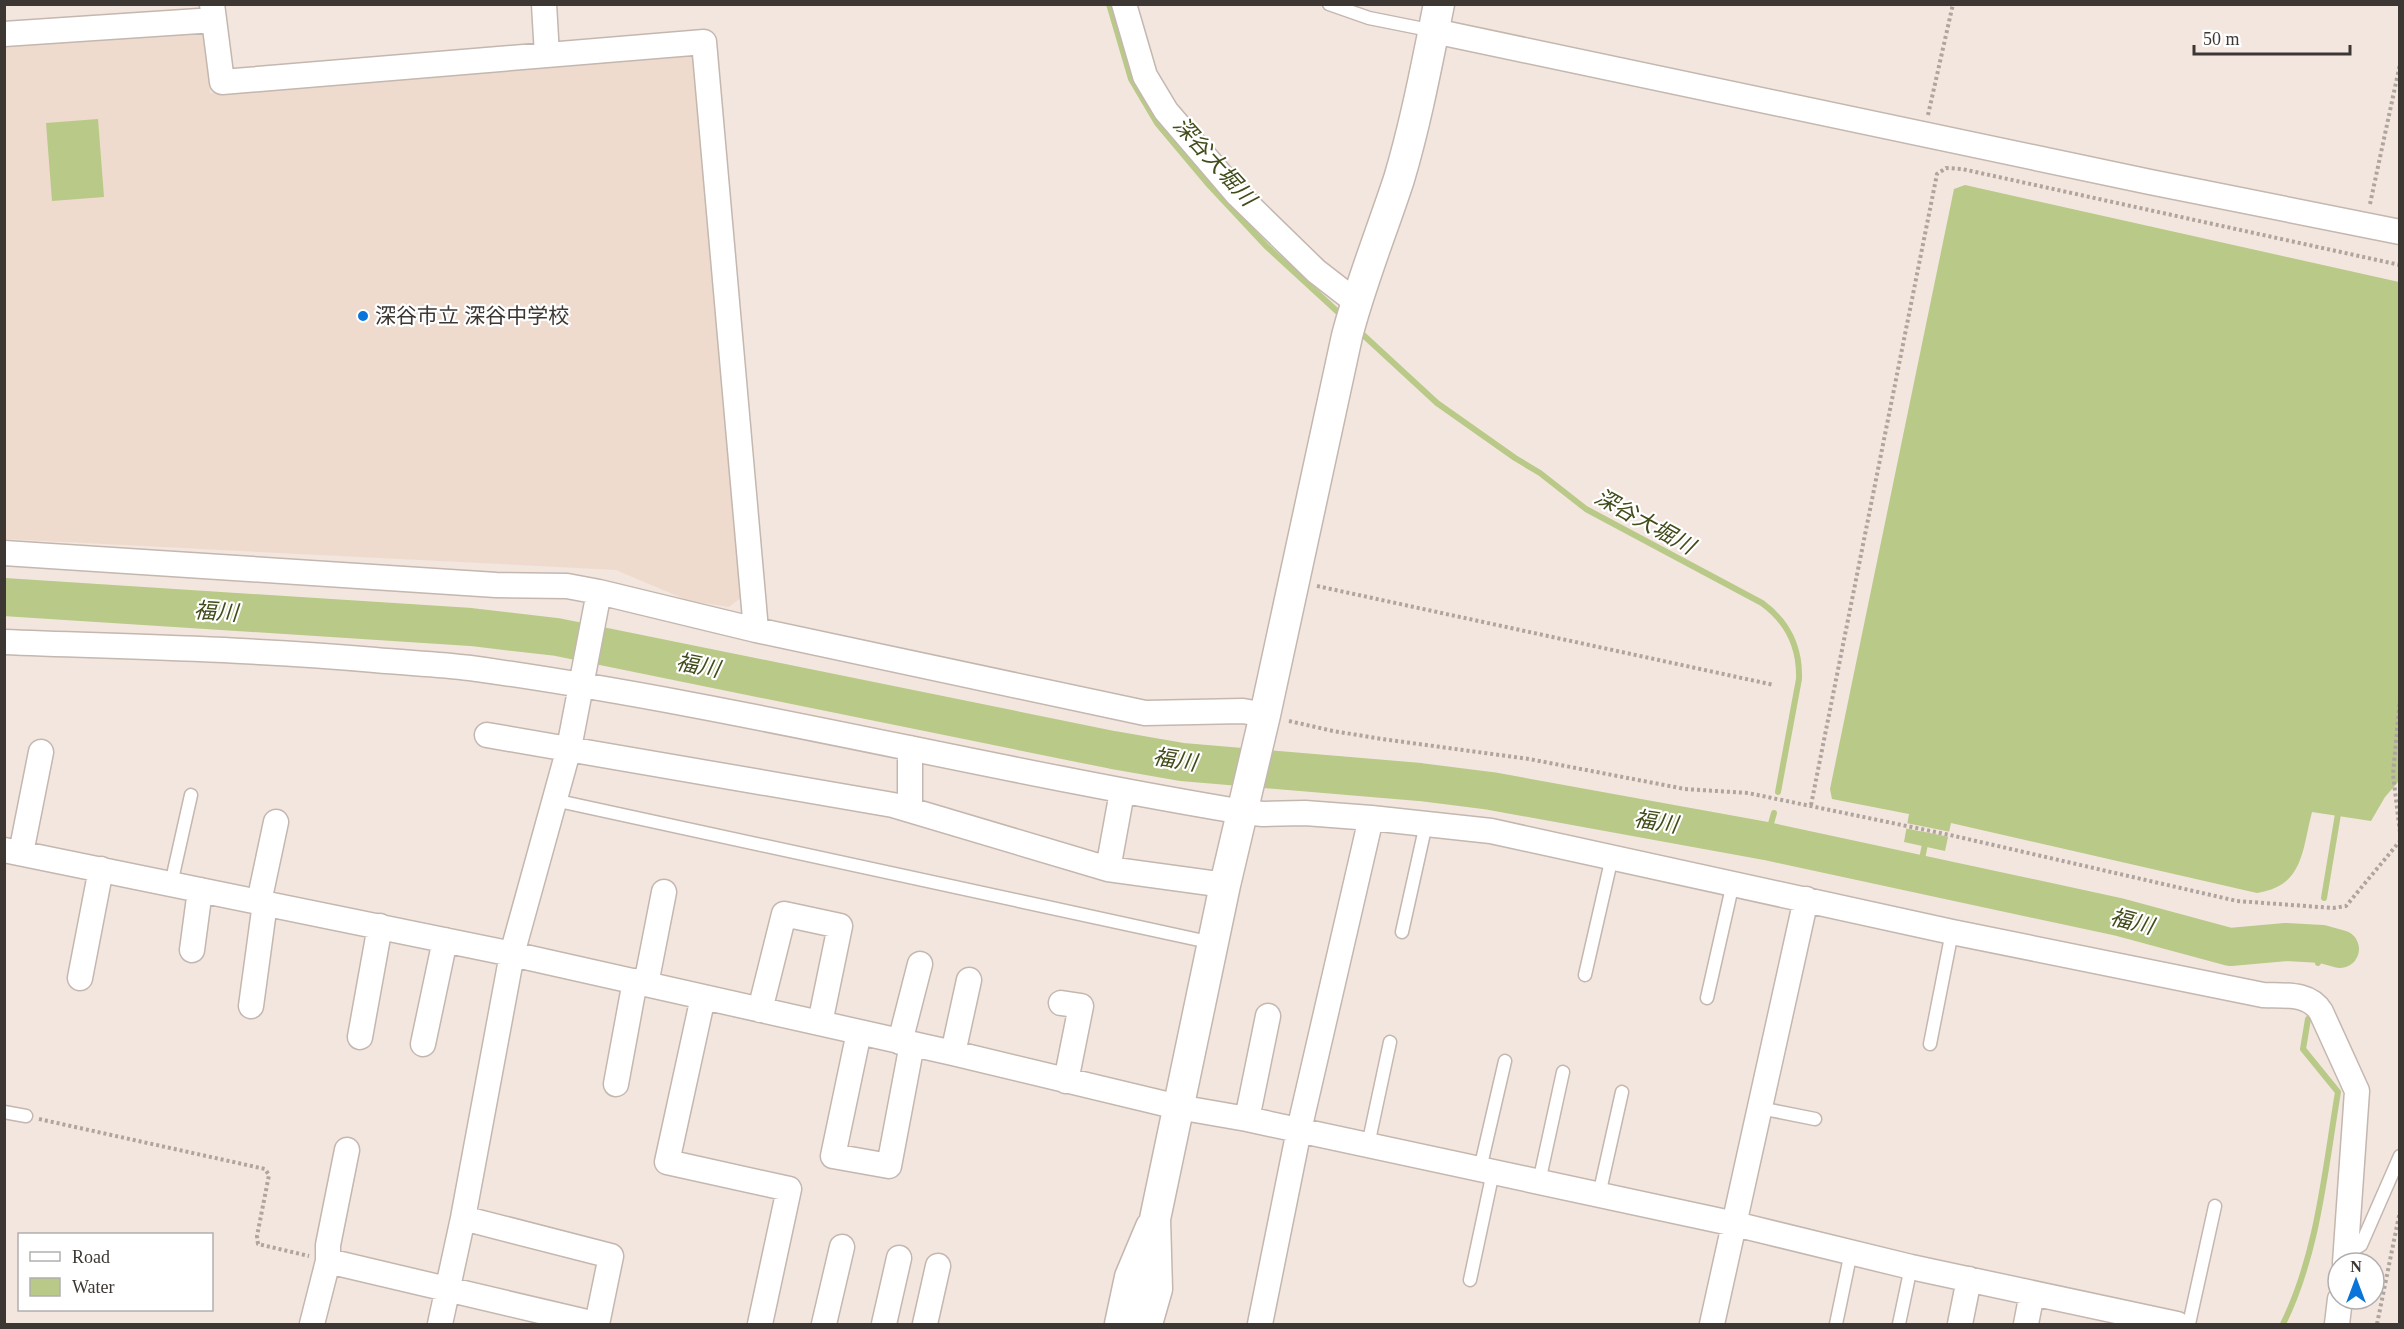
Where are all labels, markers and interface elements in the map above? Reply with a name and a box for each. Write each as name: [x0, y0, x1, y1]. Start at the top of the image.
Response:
scale bar: [2194, 18, 2350, 56]
text: 50 m: [2203, 29, 2240, 49]
water label: 深谷大堀川: [1169, 112, 1262, 212]
place label: 深谷市立 深谷中学校: [375, 304, 569, 328]
marker: 深谷市立 深谷中学校: [356, 309, 370, 323]
water label: 深谷大堀川: [1591, 484, 1701, 560]
water label: 福川: [193, 597, 241, 626]
water label: 福川: [674, 649, 724, 682]
water label: 福川: [1151, 744, 1201, 776]
water label: 福川: [1632, 806, 1682, 838]
water label: 福川: [2108, 904, 2158, 939]
legend: [18, 1233, 213, 1311]
text: Road: [72, 1247, 110, 1267]
north arrow: [2326, 1251, 2386, 1311]
text: N: [2350, 1258, 2362, 1275]
text: Water: [72, 1277, 115, 1297]

